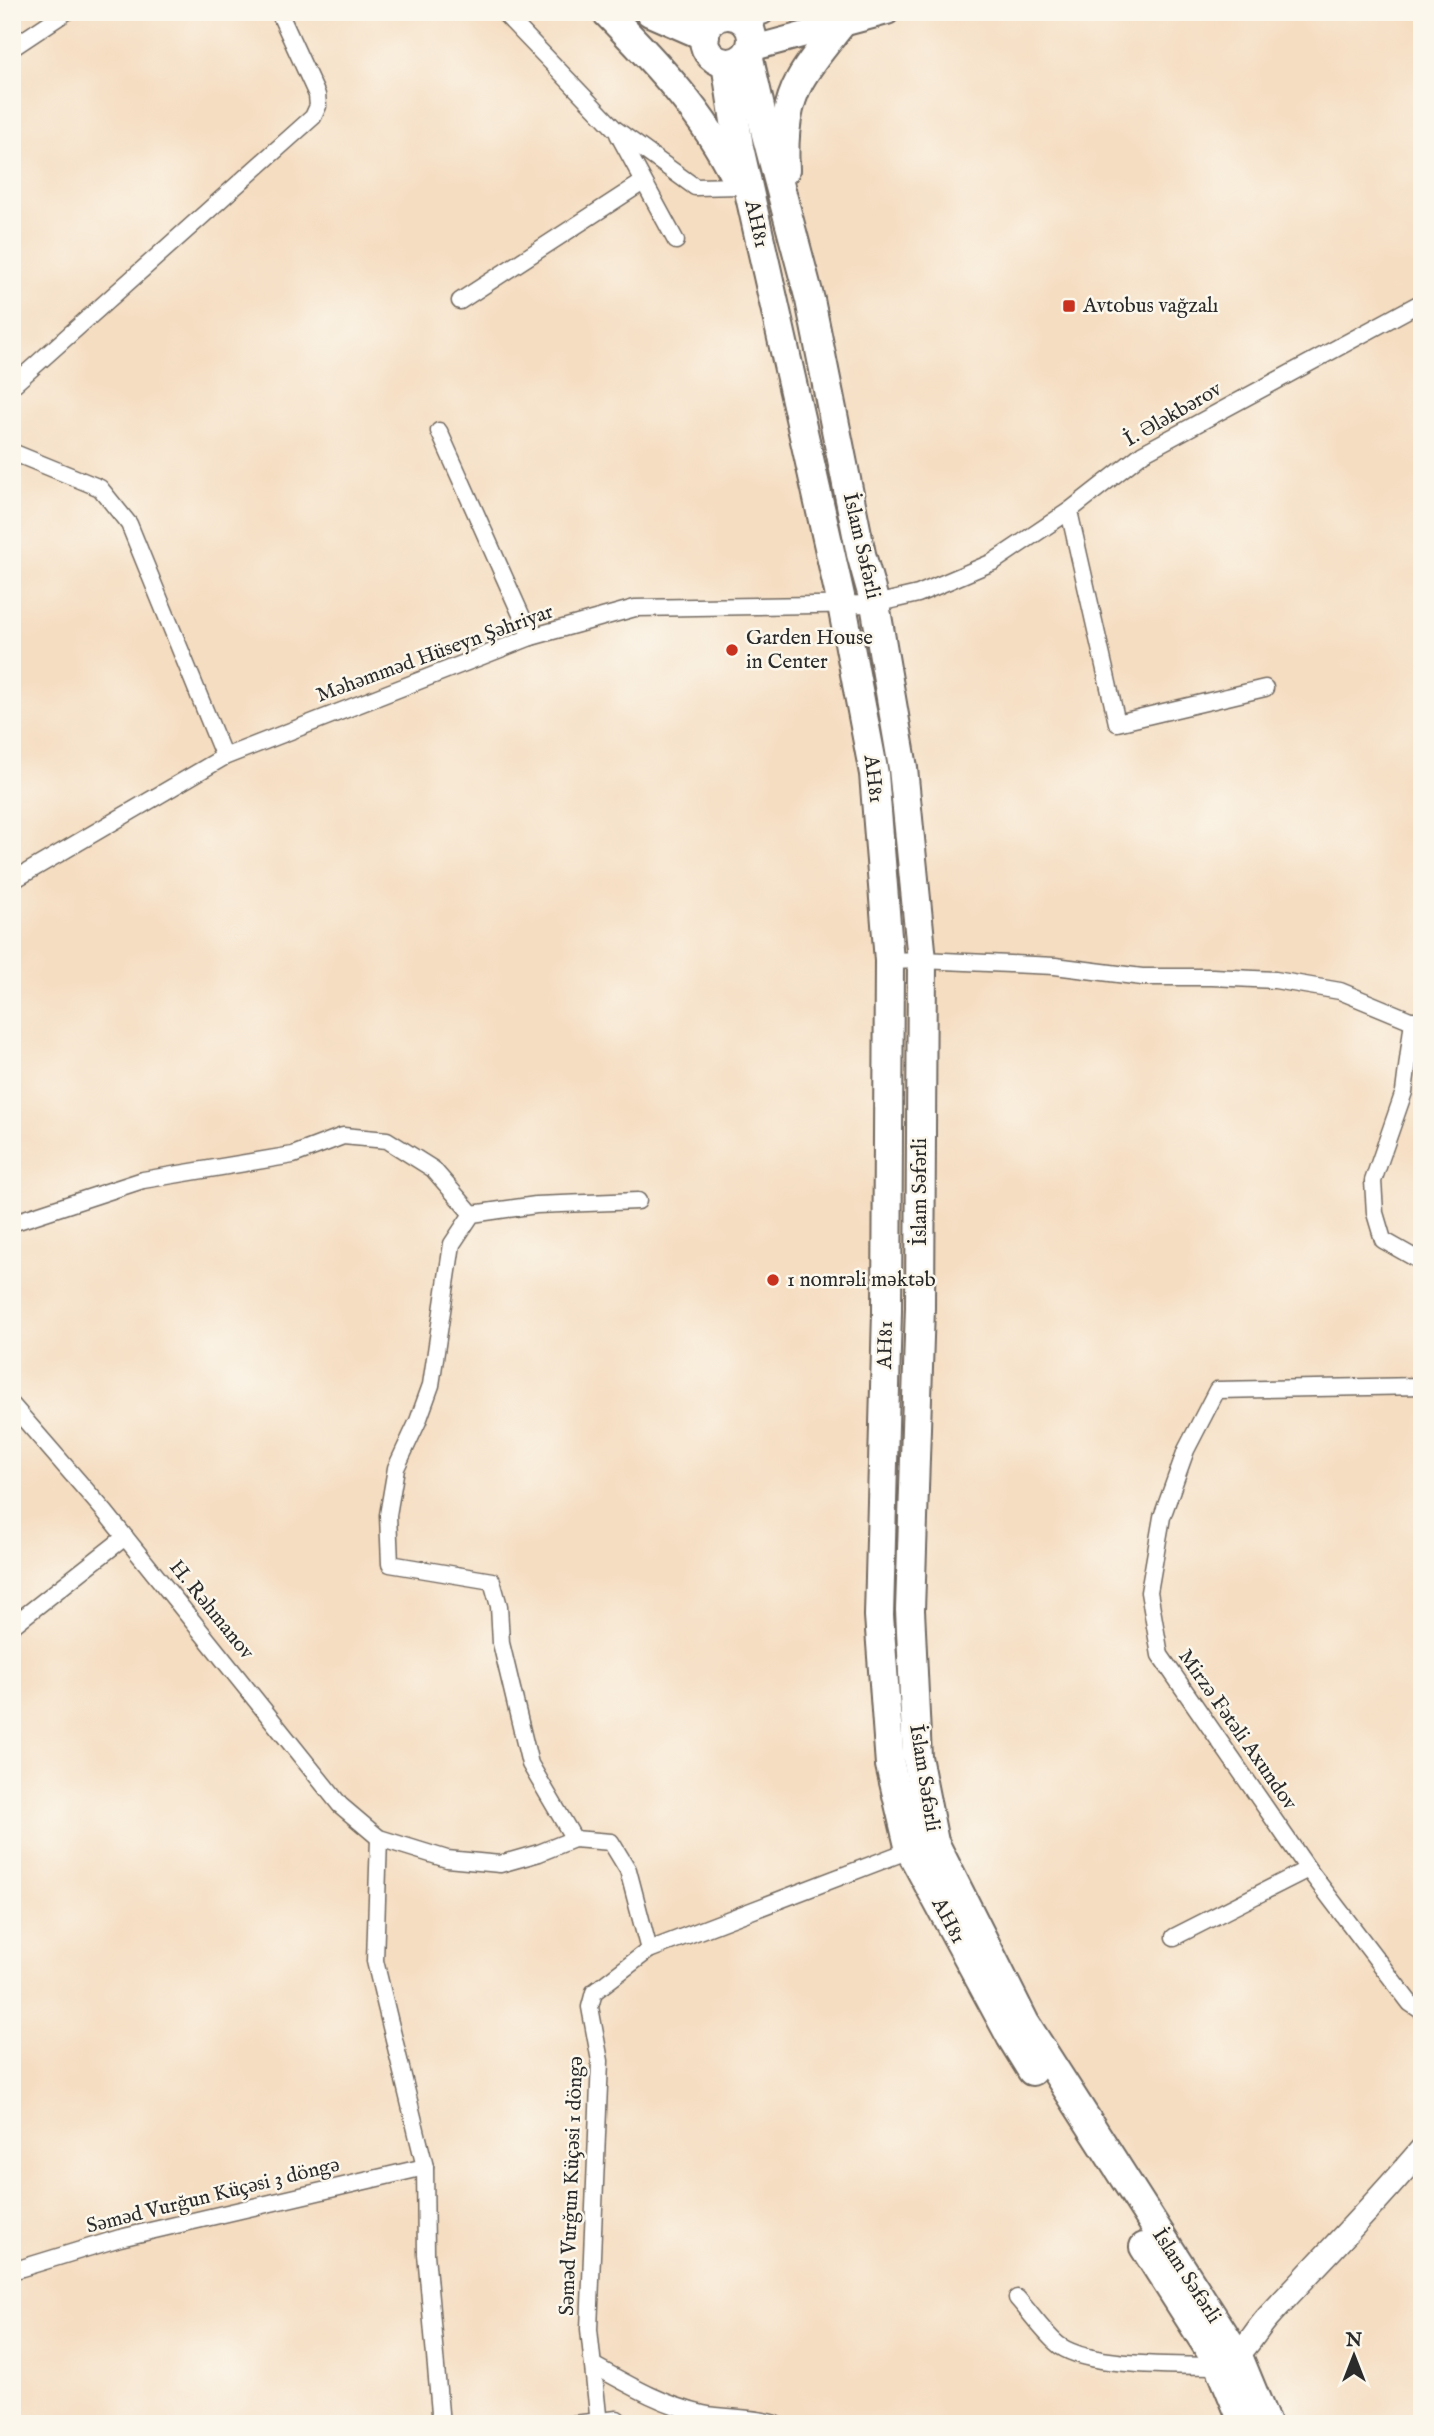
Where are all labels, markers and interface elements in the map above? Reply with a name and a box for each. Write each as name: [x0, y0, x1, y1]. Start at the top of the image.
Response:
street label: AH81: [737, 196, 775, 251]
place label: Avtobus vağzalı: [1082, 293, 1218, 320]
marker: Avtobus vağzalı: [1061, 298, 1077, 314]
street label: İ. Ələkbərov: [1119, 376, 1227, 454]
street label: İslam Səfərli: [836, 490, 886, 602]
street label: Məhəmməd Hüseyn Şəhriyar: [313, 598, 558, 709]
place label: Garden House in Center: [746, 625, 873, 676]
marker: Garden House in Center: [724, 642, 740, 658]
street label: AH81: [857, 752, 889, 805]
street label: İslam Səfərli: [907, 1138, 934, 1246]
place label: 1 nomrəli məktəb: [787, 1267, 936, 1294]
marker: 1 nomrəli məktəb: [765, 1272, 781, 1288]
street label: AH81: [872, 1321, 900, 1370]
street label: H. Rəhmanov: [163, 1555, 260, 1666]
street label: Mirzə Fətəli Axundov: [1171, 1644, 1303, 1816]
street label: İslam Səfərli: [902, 1722, 946, 1834]
street label: AH81: [924, 1892, 971, 1949]
street label: Səməd Vurğun Küçəsi 1 döngə: [554, 2056, 590, 2316]
street label: Səməd Vurğun Küçəsi 3 döngə: [84, 2151, 342, 2241]
street label: İslam Səfərli: [1145, 2223, 1227, 2329]
north arrow: [1318, 2320, 1388, 2390]
text: N: [1345, 2329, 1363, 2353]

